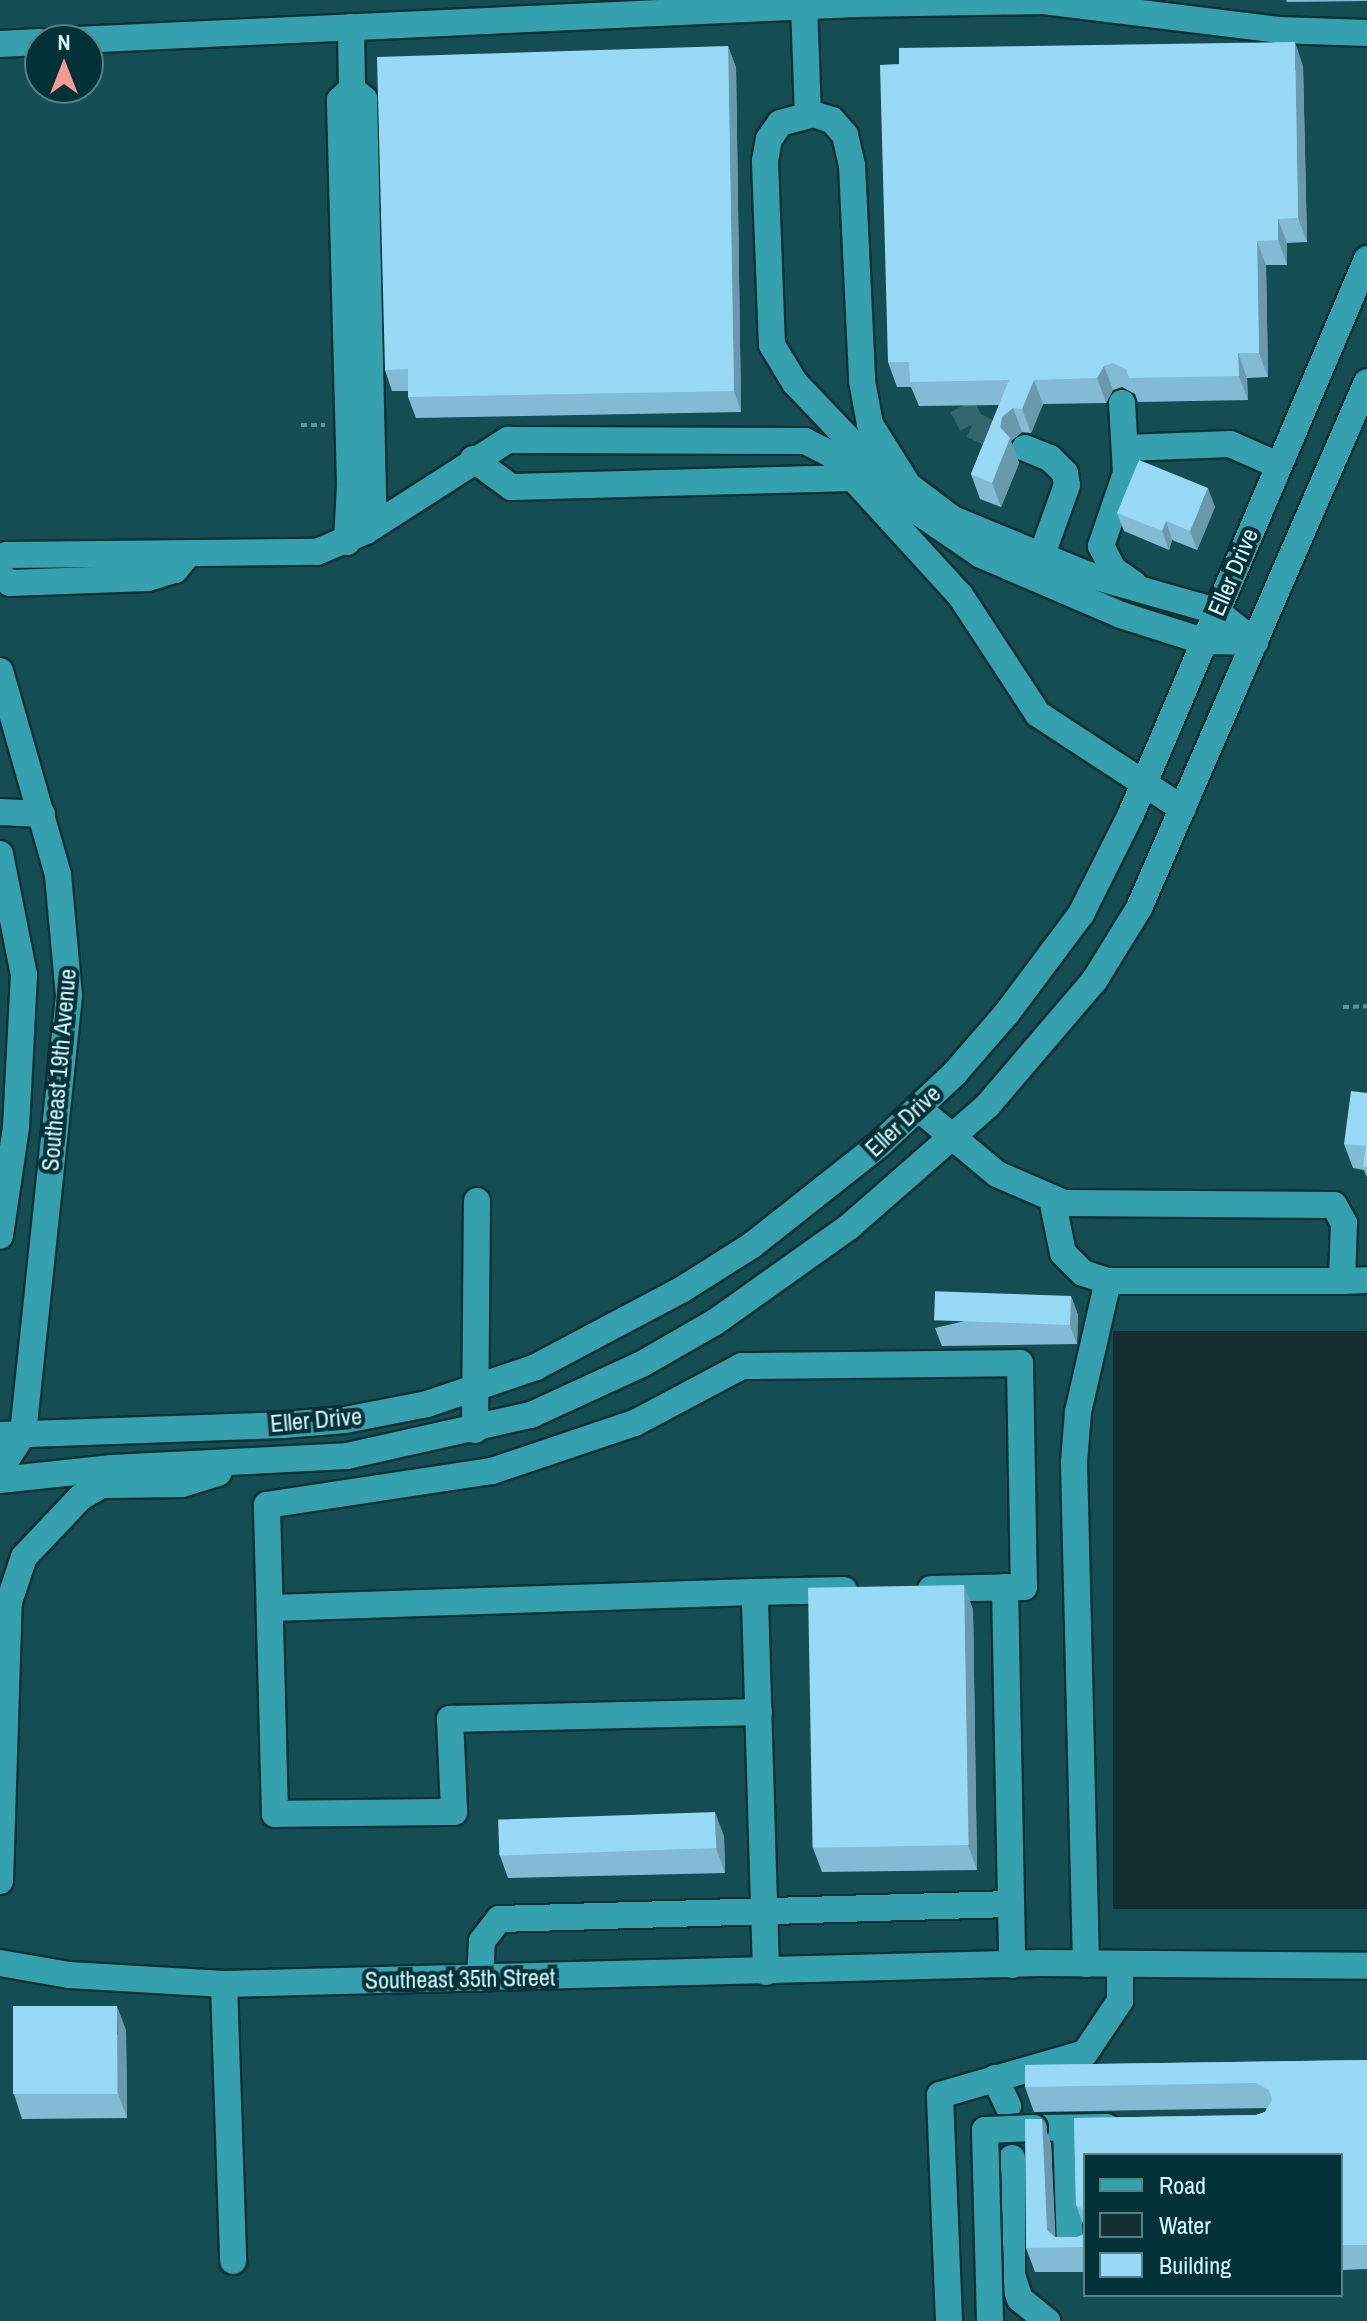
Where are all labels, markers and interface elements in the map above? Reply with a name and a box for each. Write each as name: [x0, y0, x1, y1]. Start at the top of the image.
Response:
north arrow: [24, 24, 104, 104]
text: N: [57, 27, 71, 57]
street label: Eller Drive: [1202, 524, 1264, 620]
street label: Southeast 19th Avenue: [36, 967, 82, 1173]
street label: Eller Drive: [860, 1079, 946, 1163]
street label: Eller Drive: [269, 1402, 363, 1438]
street label: Southeast 35th Street: [365, 1963, 555, 1995]
legend: [1083, 2153, 1343, 2297]
text: Road: [1159, 2169, 1206, 2201]
text: Water: [1159, 2209, 1211, 2241]
text: Building: [1159, 2249, 1231, 2281]

